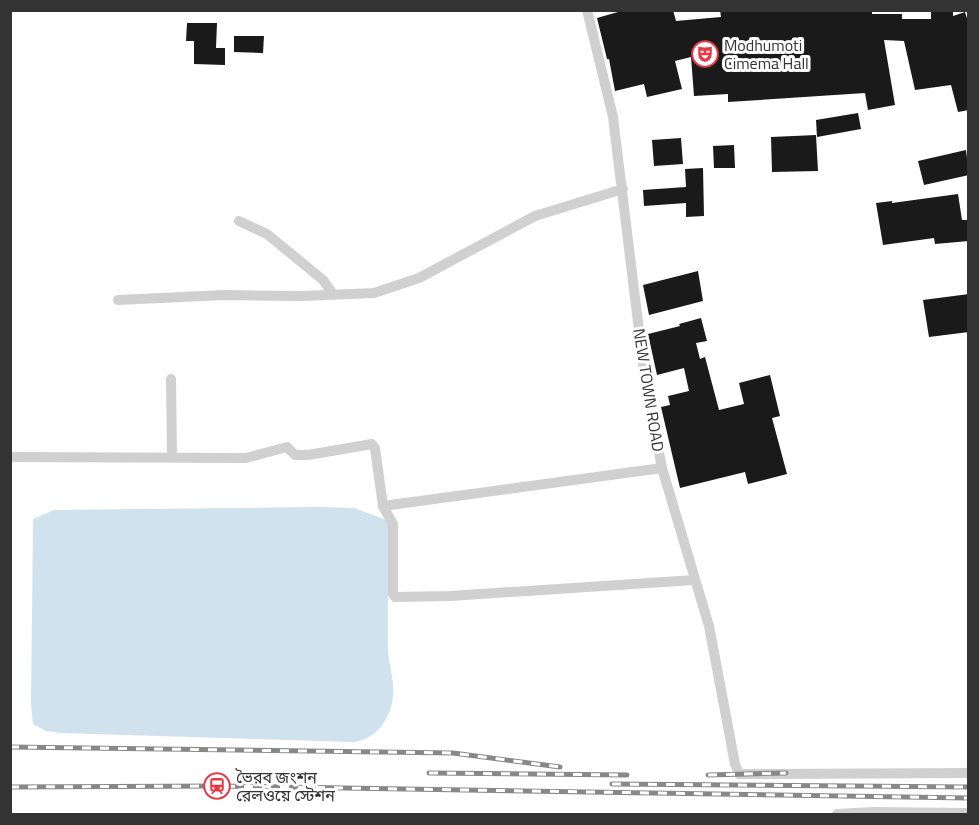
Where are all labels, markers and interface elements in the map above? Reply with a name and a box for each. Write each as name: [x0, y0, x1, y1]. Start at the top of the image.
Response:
place label: Modhumoti Cimema Hall: [724, 33, 809, 75]
theatre icon: Modhumoti Cimema Hall: [690, 39, 720, 69]
street label: NEW TOWN ROAD: [627, 327, 671, 453]
place label: ভৈরব জংশন রেলওয়ে স্টেশন: [235, 765, 335, 807]
station icon: ভৈরব জংশন রেলওয়ে স্টেশন: [202, 771, 232, 801]

